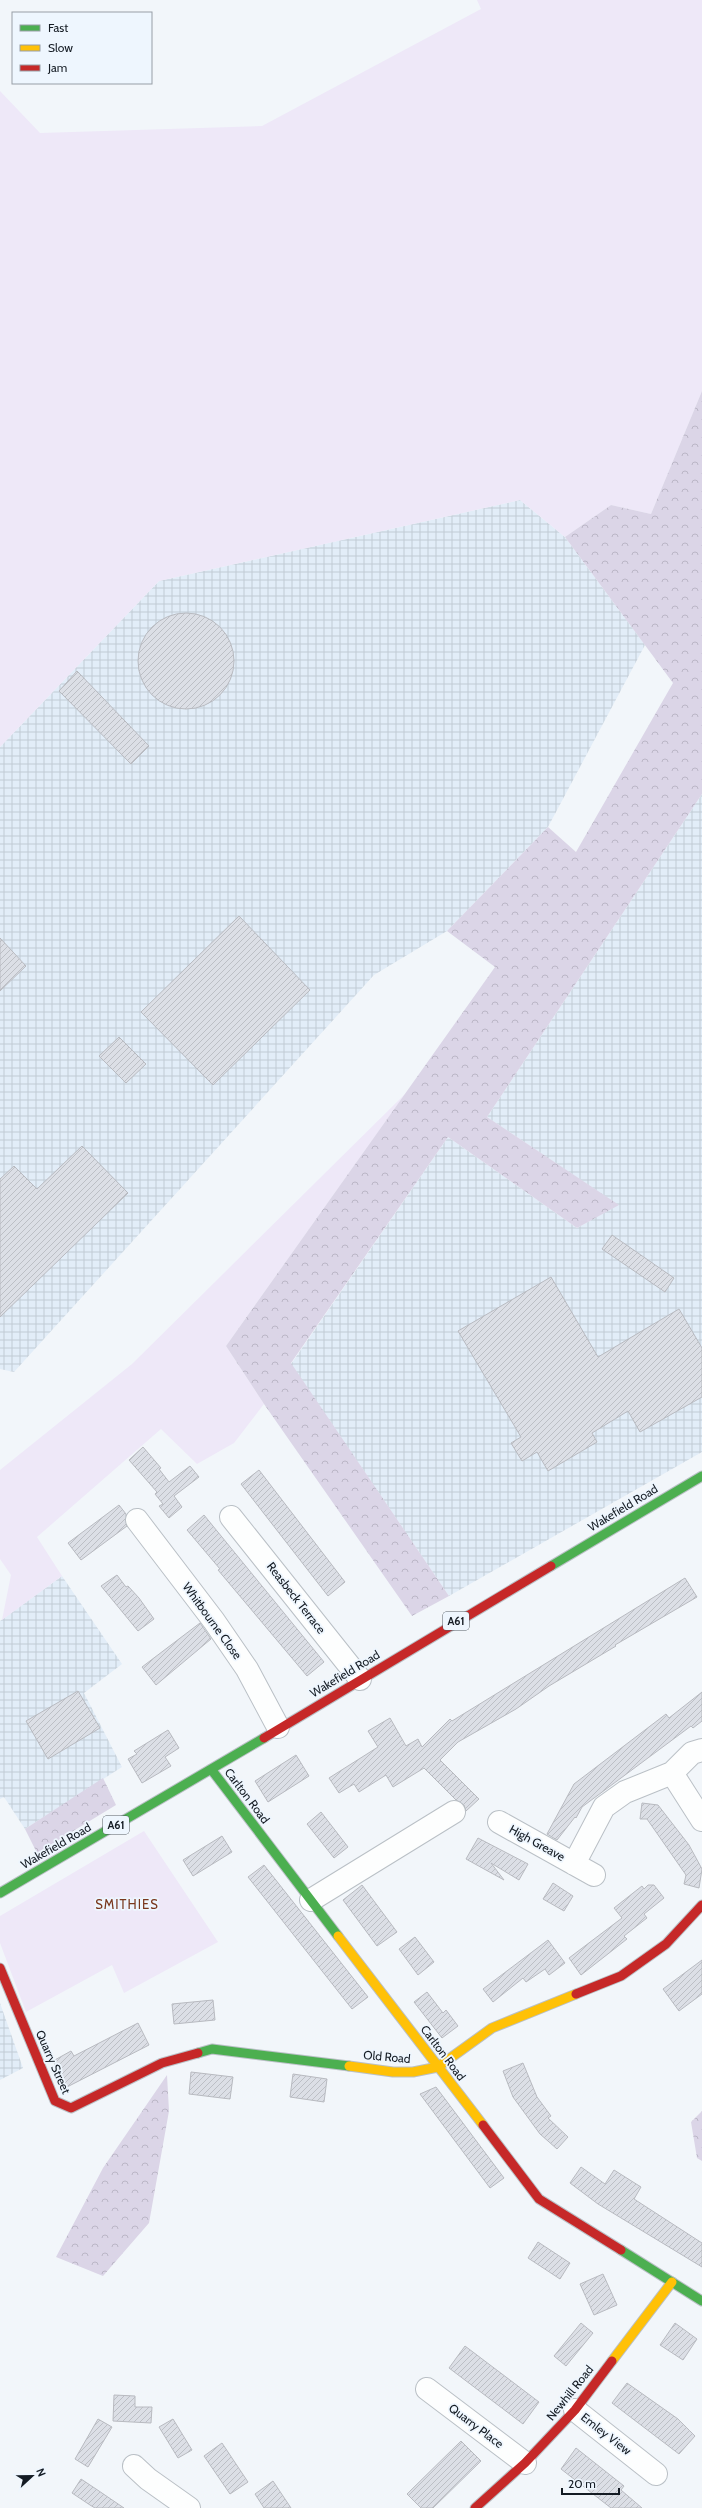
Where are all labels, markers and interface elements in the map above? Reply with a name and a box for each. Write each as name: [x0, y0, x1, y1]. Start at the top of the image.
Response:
legend: [12, 12, 152, 84]
text: Fast: [48, 20, 68, 35]
text: Slow: [48, 40, 73, 55]
text: Jam: [47, 60, 67, 75]
street label: Wakefield Road: [585, 1481, 660, 1534]
street label: Reasbeck Terrace: [264, 1559, 329, 1636]
street label: Whitbourne Close: [180, 1579, 245, 1662]
road number: A61: [443, 1612, 469, 1630]
street label: Wakefield Road: [307, 1647, 382, 1700]
street label: Carlton Road: [222, 1765, 273, 1826]
road number: A61: [103, 1816, 129, 1834]
street label: Wakefield Road: [18, 1819, 94, 1872]
street label: High Greave: [507, 1821, 568, 1864]
district label: SMITHIES: [95, 1896, 159, 1912]
street label: Carlton Road: [418, 2022, 469, 2083]
street label: Quarry Street: [33, 2027, 74, 2096]
street label: Old Road: [363, 2047, 411, 2066]
street label: Newhill Road: [543, 2362, 596, 2423]
street label: Quarry Place: [446, 2400, 507, 2451]
street label: Emley View: [578, 2409, 635, 2458]
north arrow: [12, 2456, 52, 2496]
text: N: [33, 2466, 49, 2478]
scale bar: [562, 2470, 619, 2496]
text: 20 m: [568, 2476, 596, 2491]

